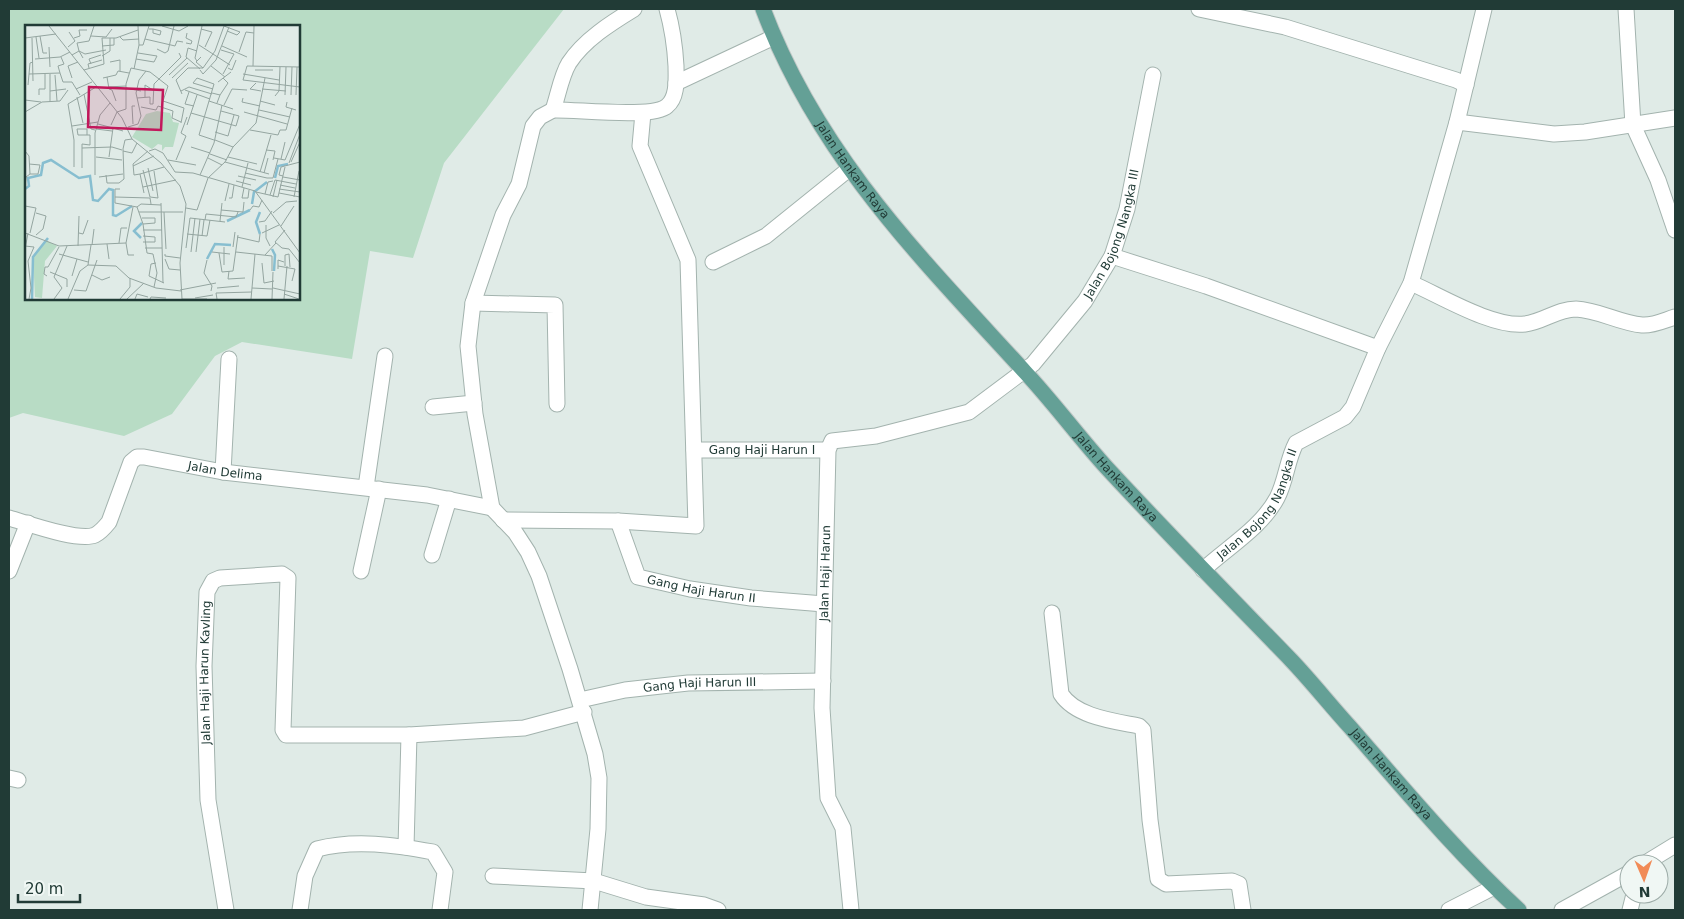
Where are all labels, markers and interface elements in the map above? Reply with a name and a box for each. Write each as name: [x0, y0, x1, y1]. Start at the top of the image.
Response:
inset map: [25, 25, 300, 300]
street label: Jalan Hankam Raya: [813, 118, 892, 221]
street label: Jalan Bojong Nangka III: [1080, 168, 1142, 302]
street label: Jalan Hankam Raya: [1071, 428, 1161, 525]
street label: Gang Haji Harun I: [709, 443, 815, 457]
street label: Jalan Bojong Nangka II: [1213, 446, 1300, 563]
street label: Jalan Delima: [186, 458, 263, 483]
street label: Jalan Haji Harun: [817, 525, 833, 623]
street label: Gang Haji Harun II: [646, 572, 756, 605]
street label: Jalan Haji Harun Kavling: [197, 600, 214, 746]
street label: Gang Haji Harun III: [642, 675, 756, 695]
street label: Jalan Hankam Raya: [1347, 725, 1435, 823]
north arrow: [1619, 854, 1669, 904]
scale bar: [18, 872, 80, 904]
text: 20 m: [25, 880, 63, 898]
text: N: [1638, 884, 1651, 900]

